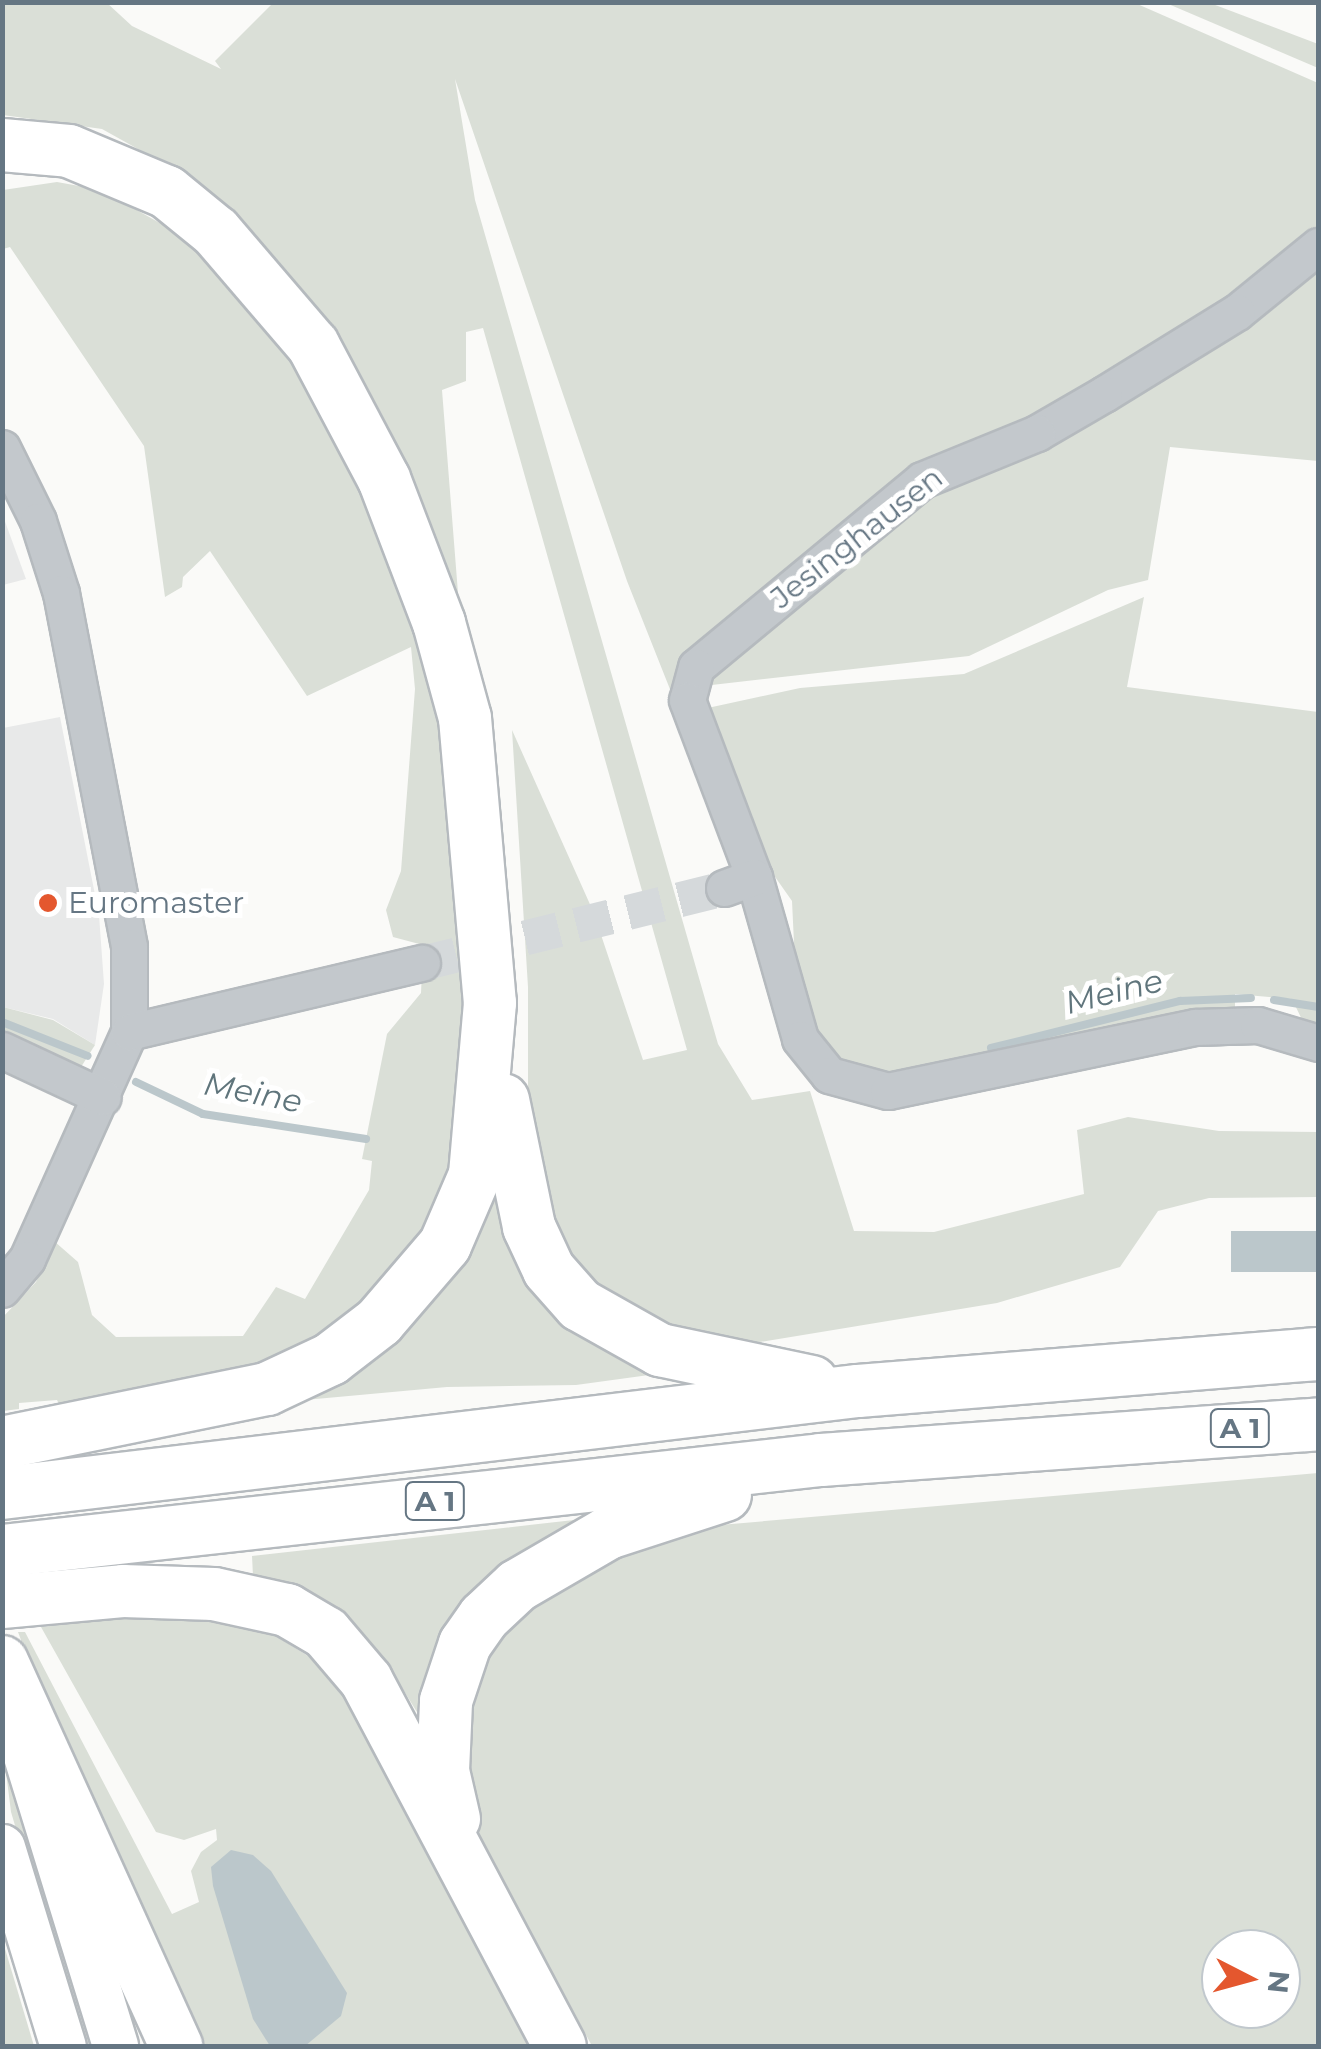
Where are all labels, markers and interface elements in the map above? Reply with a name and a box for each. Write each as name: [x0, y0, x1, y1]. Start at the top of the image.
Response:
street label: Jesinghausen: [764, 460, 950, 616]
place label: Euromaster: [68, 885, 244, 921]
marker: Euromaster: [37, 892, 59, 914]
water label: Meine: [1061, 961, 1167, 1023]
water label: Meine: [201, 1065, 305, 1121]
road number: A 1: [1208, 1405, 1272, 1451]
road number: A 1: [402, 1478, 468, 1524]
north arrow: [1201, 1929, 1301, 2029]
text: N: [1261, 1969, 1297, 1995]

